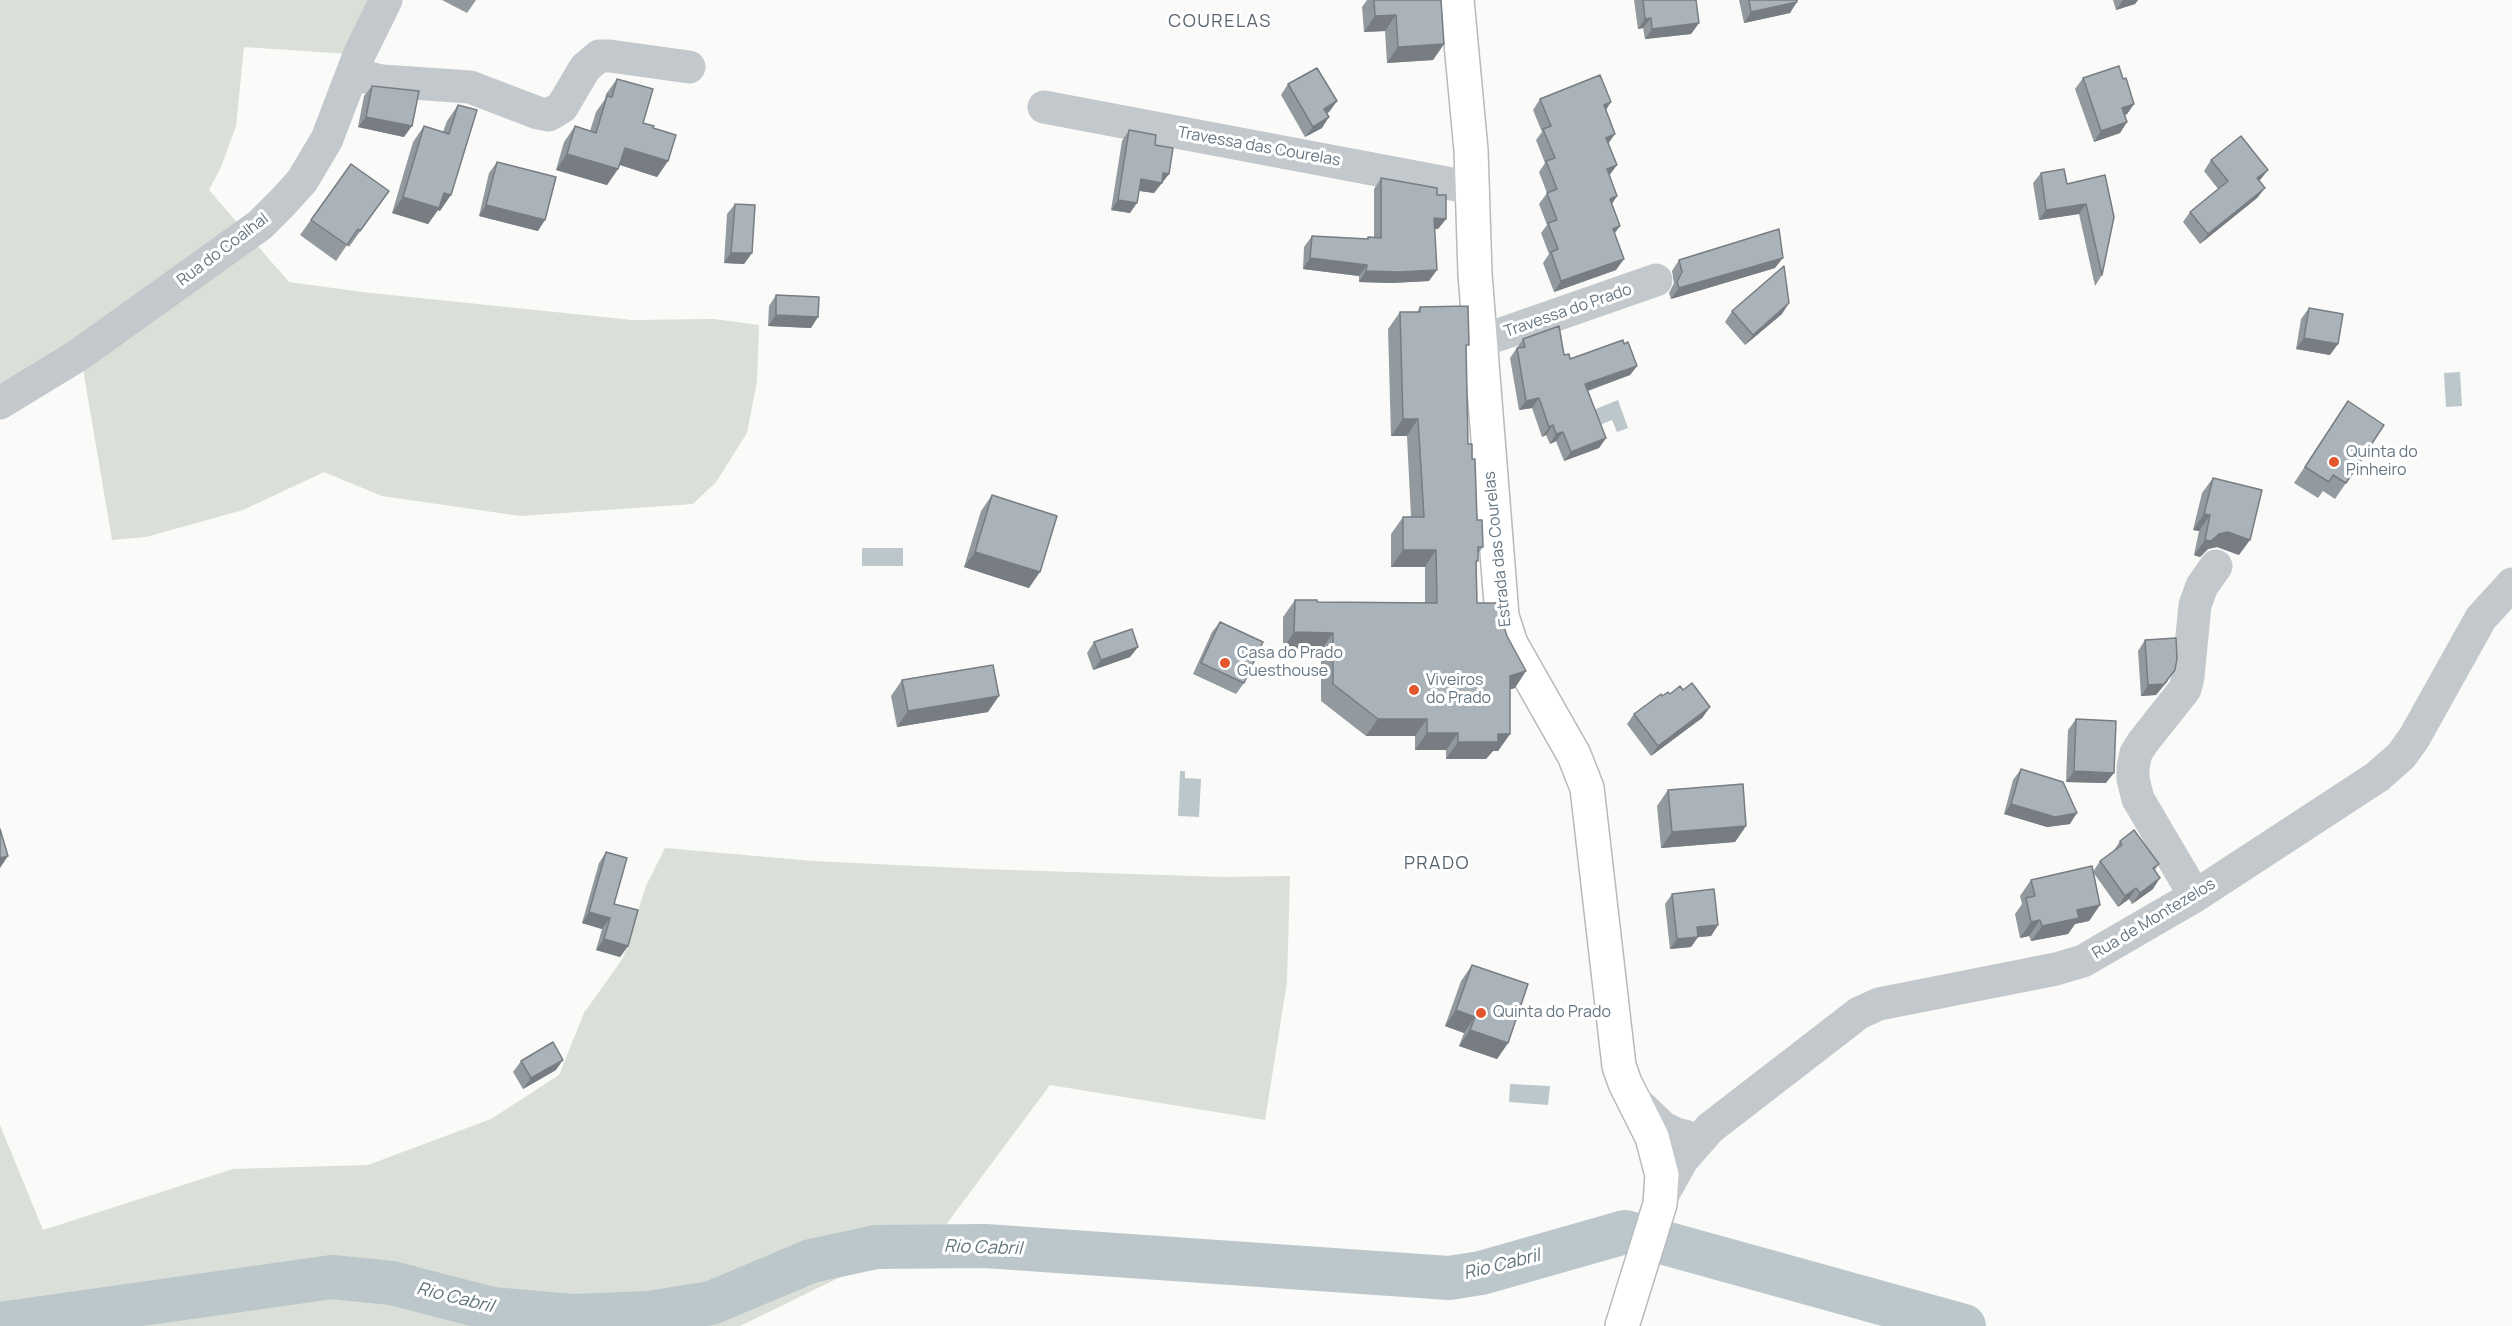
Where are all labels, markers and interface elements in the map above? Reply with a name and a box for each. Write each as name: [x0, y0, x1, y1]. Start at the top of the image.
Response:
district label: COURELAS: [1168, 11, 1272, 33]
street label: Travessa das Courelas: [1176, 123, 1342, 171]
street label: Rua do Coalhal: [174, 209, 272, 291]
street label: Travessa do Prado: [1502, 280, 1634, 342]
place label: Quinta do Pinheiro: [2346, 443, 2418, 481]
marker: Quinta do Pinheiro: [2327, 455, 2341, 469]
street label: Estrada das Courelas: [1480, 470, 1516, 628]
place label: Casa do Prado Guesthouse: [1237, 644, 1343, 682]
marker: Casa do Prado Guesthouse: [1218, 656, 1232, 670]
place label: Viveiros do Prado: [1426, 671, 1491, 709]
marker: Viveiros do Prado: [1407, 683, 1421, 697]
district label: PRADO: [1404, 853, 1470, 875]
street label: Rua de Montezelos: [2089, 875, 2219, 963]
place label: Quinta do Prado: [1493, 1003, 1611, 1023]
marker: Quinta do Prado: [1474, 1006, 1488, 1020]
water label: Rio Cabril: [944, 1236, 1022, 1260]
water label: Rio Cabril: [1461, 1245, 1543, 1285]
water label: Rio Cabril: [414, 1278, 496, 1318]

